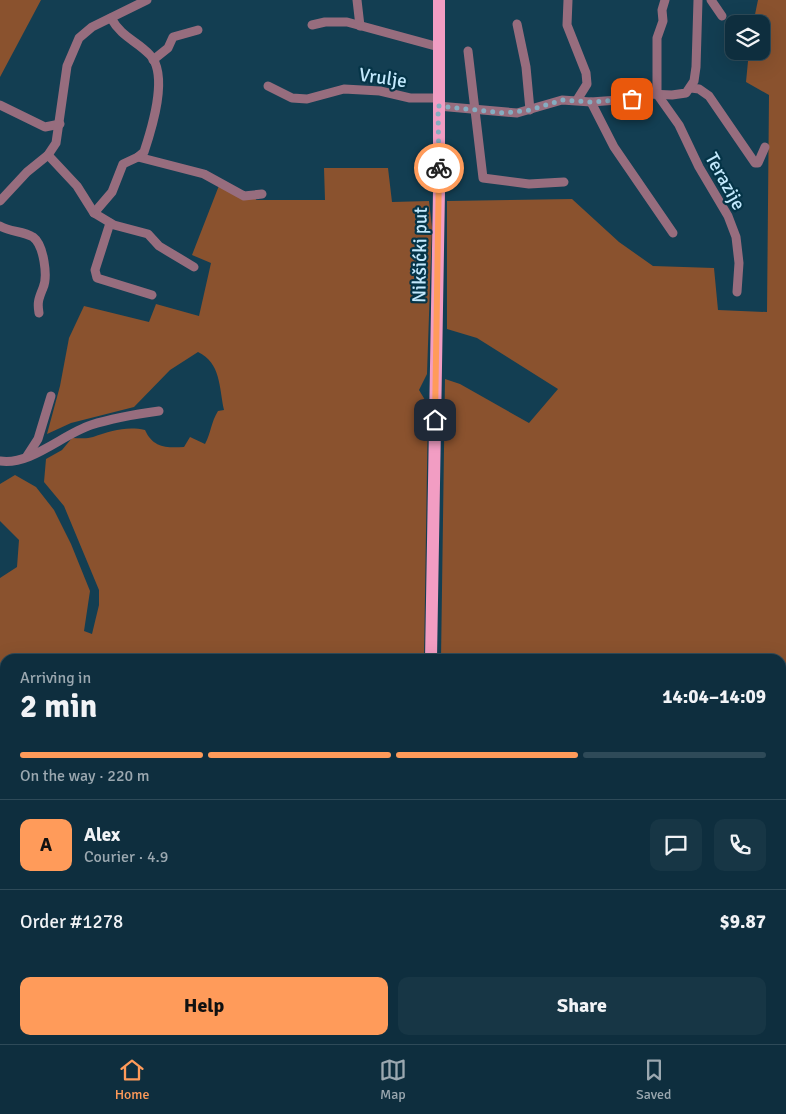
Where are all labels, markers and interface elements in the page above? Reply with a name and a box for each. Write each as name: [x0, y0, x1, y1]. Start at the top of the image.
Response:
map controls: [725, 15, 770, 60]
button: layers: [725, 15, 770, 60]
street label: Vrulje: [357, 63, 408, 93]
pin: [611, 78, 653, 120]
icon: bag: [618, 85, 646, 113]
courier: [414, 143, 464, 193]
street label: Terazije: [700, 148, 751, 214]
icon: bike: [425, 154, 453, 182]
street label: Nikšićki put: [407, 207, 433, 303]
pin: [414, 399, 456, 441]
icon: home: [421, 406, 449, 434]
text: Arriving in: [20, 668, 91, 688]
text: 14:04–14:09: [662, 685, 766, 709]
text: 2 min: [20, 687, 97, 726]
text: On the way · 220 m: [20, 766, 150, 786]
button: chat: [650, 819, 702, 871]
button: phone: [714, 819, 766, 871]
text: Alex: [84, 823, 120, 847]
text: A: [40, 833, 52, 857]
text: Courier · 4.9: [84, 847, 168, 867]
text: Order #1278: [20, 910, 123, 934]
text: $9.87: [720, 910, 766, 934]
button: Help: [20, 977, 388, 1035]
button: Share: [398, 977, 766, 1035]
tab: Home: [115, 1056, 150, 1103]
tab: Map: [379, 1056, 407, 1103]
tab: Saved: [636, 1056, 671, 1103]

